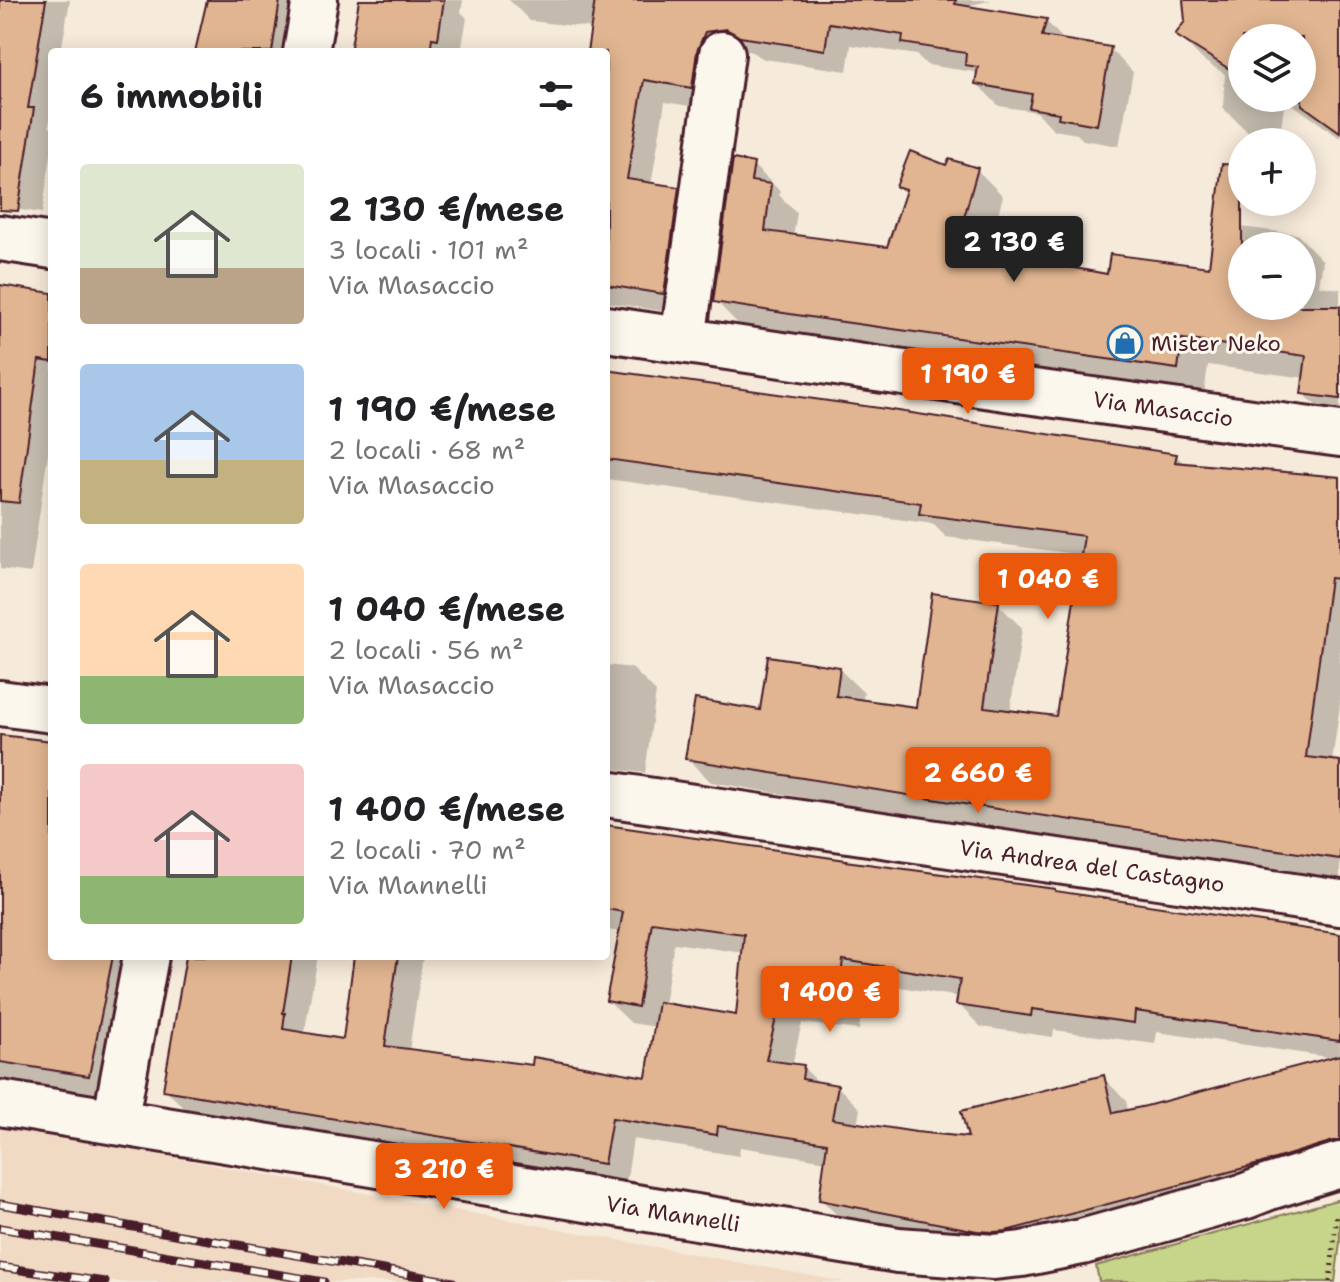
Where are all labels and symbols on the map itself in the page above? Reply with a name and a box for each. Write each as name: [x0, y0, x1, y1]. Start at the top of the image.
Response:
pin: 2 130 €: [940, 216, 1088, 284]
shop icon: Mister Neko: [1106, 324, 1144, 362]
place label: Mister Neko: [1151, 329, 1281, 358]
pin: 1 190 €: [894, 348, 1042, 416]
street label: Via Masaccio: [1091, 385, 1235, 433]
pin: 1 040 €: [974, 553, 1122, 621]
pin: 2 660 €: [904, 747, 1052, 815]
street label: Via Andrea del Castagno: [957, 833, 1227, 899]
pin: 1 400 €: [756, 966, 904, 1034]
pin: 3 210 €: [370, 1143, 518, 1211]
street label: Via Mannelli: [604, 1189, 742, 1239]

